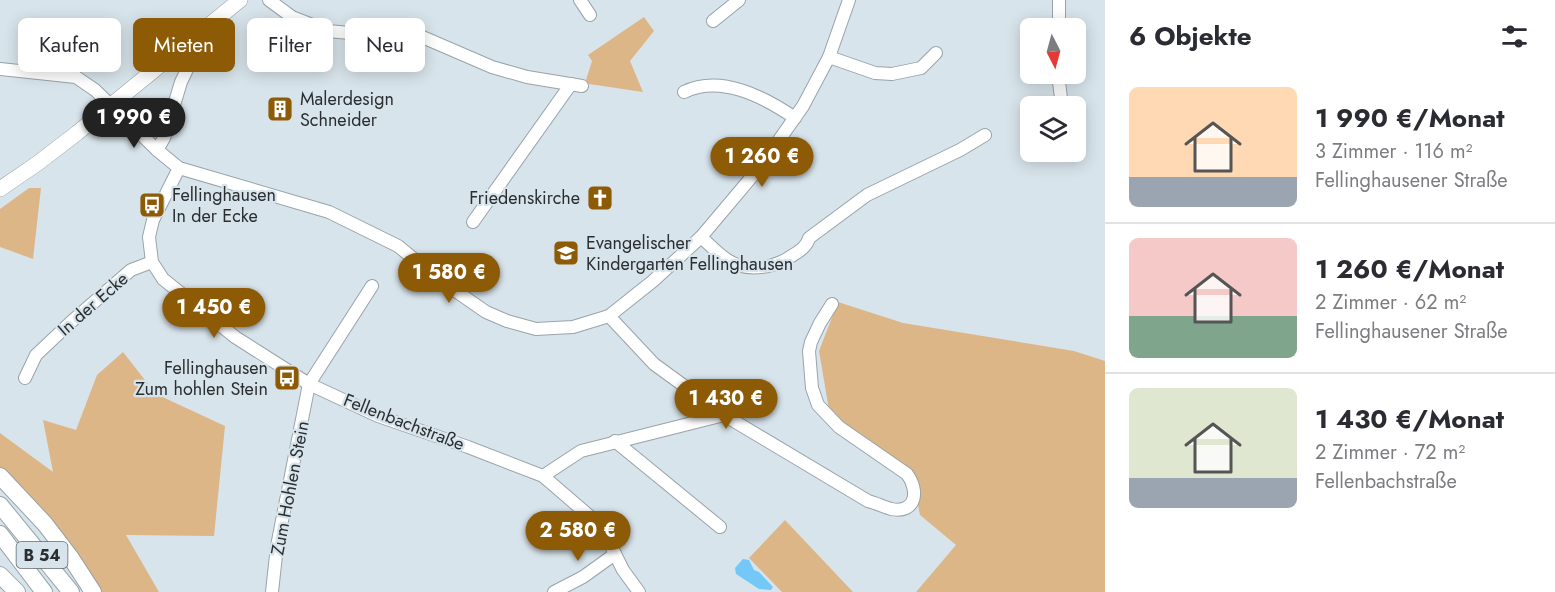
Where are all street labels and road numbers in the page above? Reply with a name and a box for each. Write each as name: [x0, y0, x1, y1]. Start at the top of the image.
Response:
street label: In der Ecke: [52, 266, 134, 342]
street label: Fellenbachstraße: [340, 387, 468, 457]
street label: Zum Hohlen Stein: [264, 419, 316, 557]
road number: B 54: [16, 542, 68, 568]

